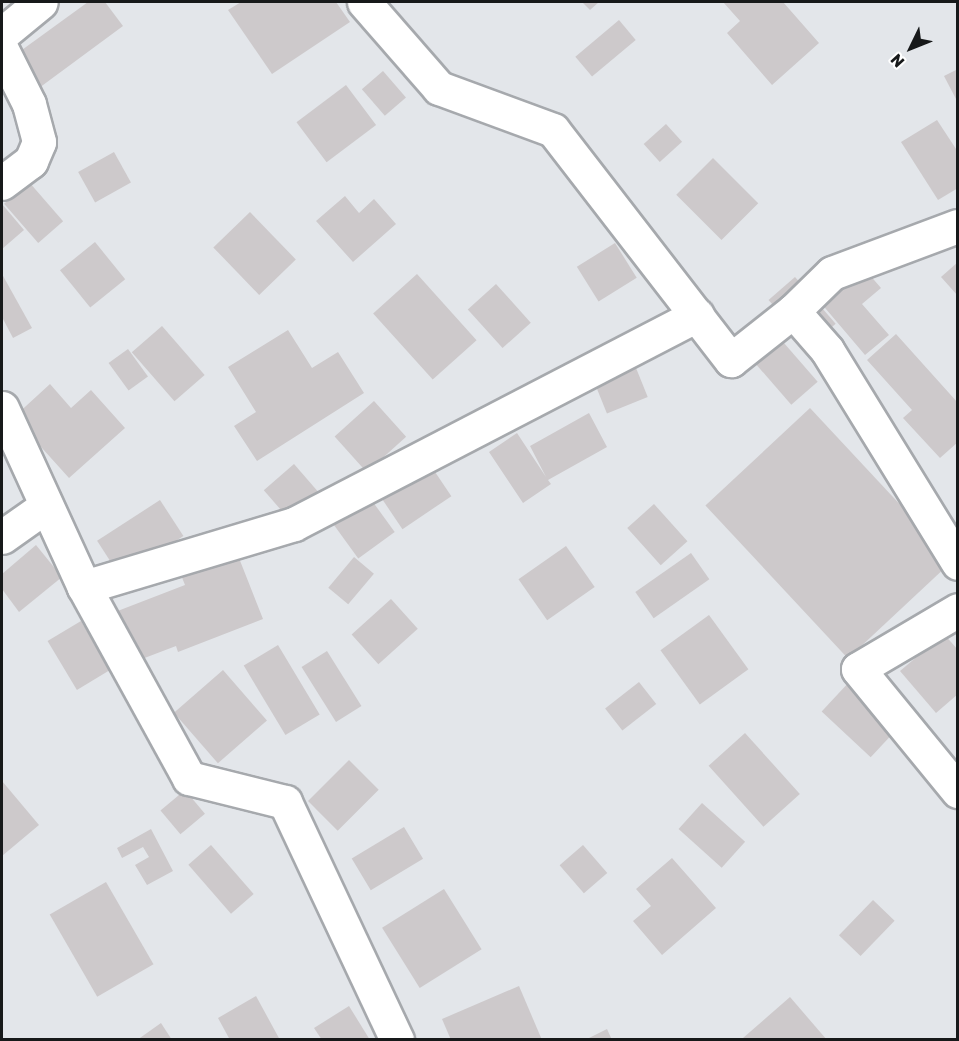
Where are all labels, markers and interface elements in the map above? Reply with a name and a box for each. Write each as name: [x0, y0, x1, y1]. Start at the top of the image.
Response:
north arrow: [881, 18, 941, 78]
text: N: [887, 50, 908, 71]

